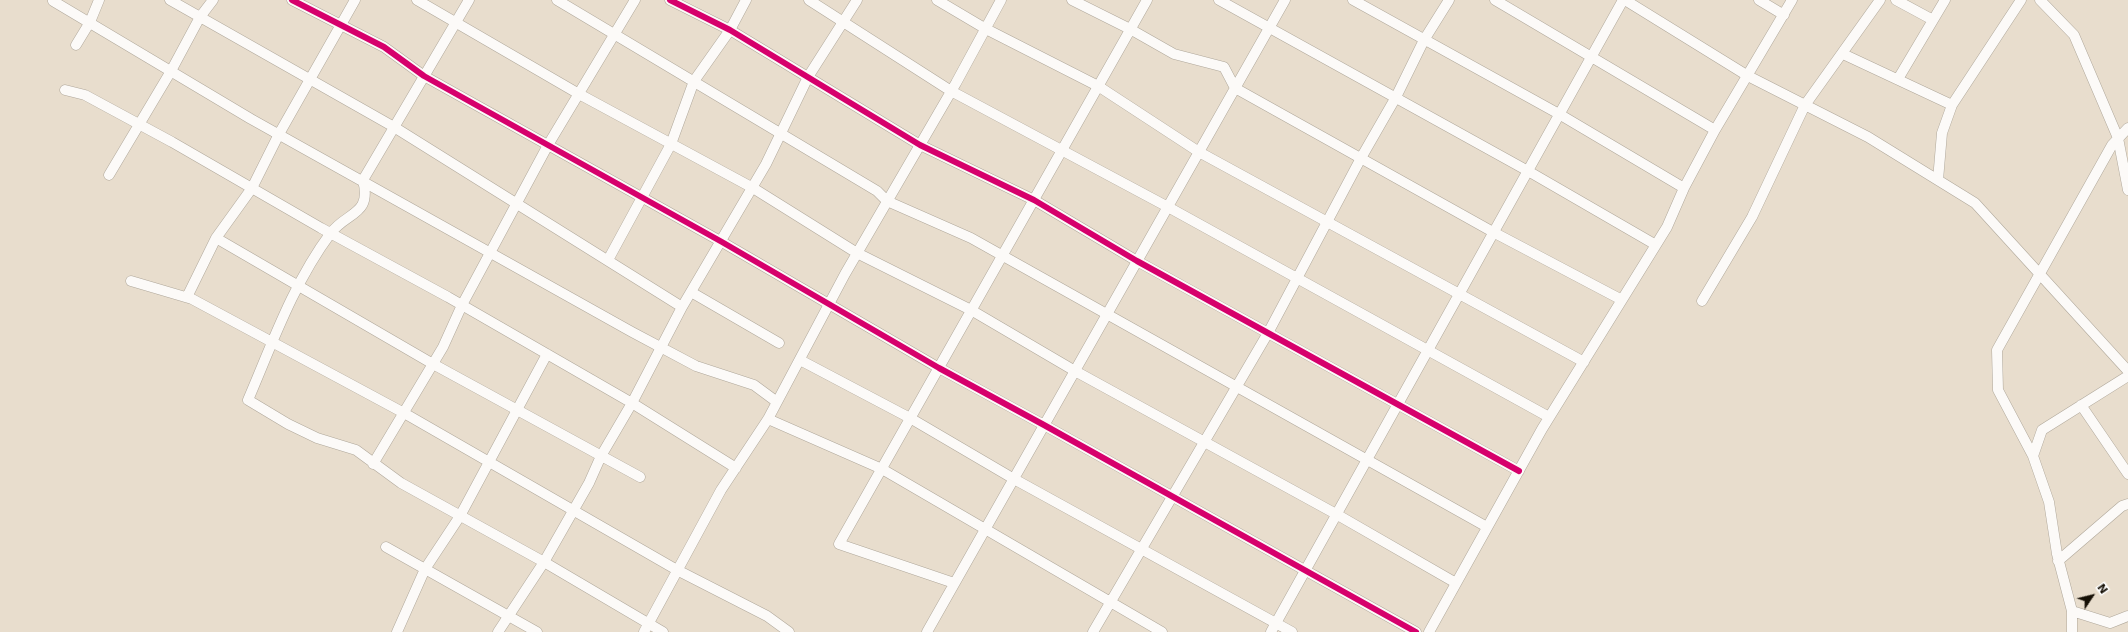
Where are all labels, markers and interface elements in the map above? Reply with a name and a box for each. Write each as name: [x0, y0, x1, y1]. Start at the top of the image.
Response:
north arrow: [2072, 576, 2112, 616]
text: N: [2094, 581, 2110, 596]

